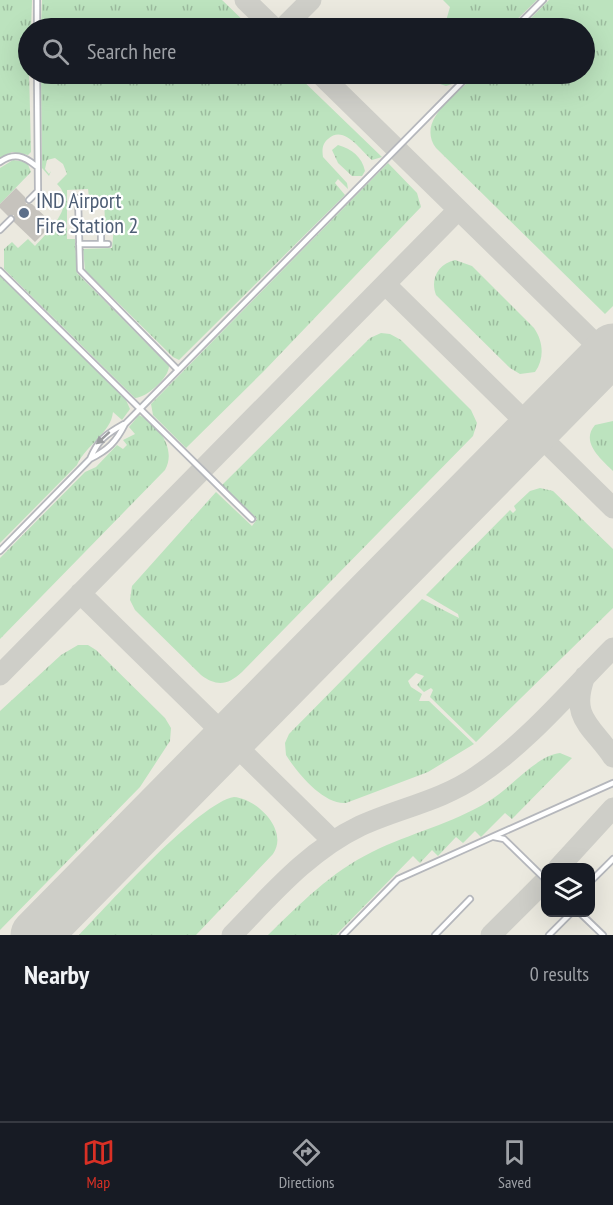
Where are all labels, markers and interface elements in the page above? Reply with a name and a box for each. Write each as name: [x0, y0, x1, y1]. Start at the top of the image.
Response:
search box: [18, 18, 595, 84]
icon: search: [39, 35, 72, 68]
text: Search here: [87, 37, 176, 65]
place label: IND Airport Fire Station 2: [36, 186, 138, 239]
marker: IND Airport Fire Station 2: [17, 206, 31, 220]
one-way arrow: [96, 431, 111, 445]
map controls: [541, 863, 595, 917]
button: layers: [541, 863, 595, 917]
text: Nearby: [24, 958, 89, 991]
text: 0 results: [530, 961, 589, 987]
tab: Map: [82, 1136, 115, 1192]
tab: Directions: [279, 1136, 334, 1192]
tab: Saved: [498, 1136, 531, 1192]

